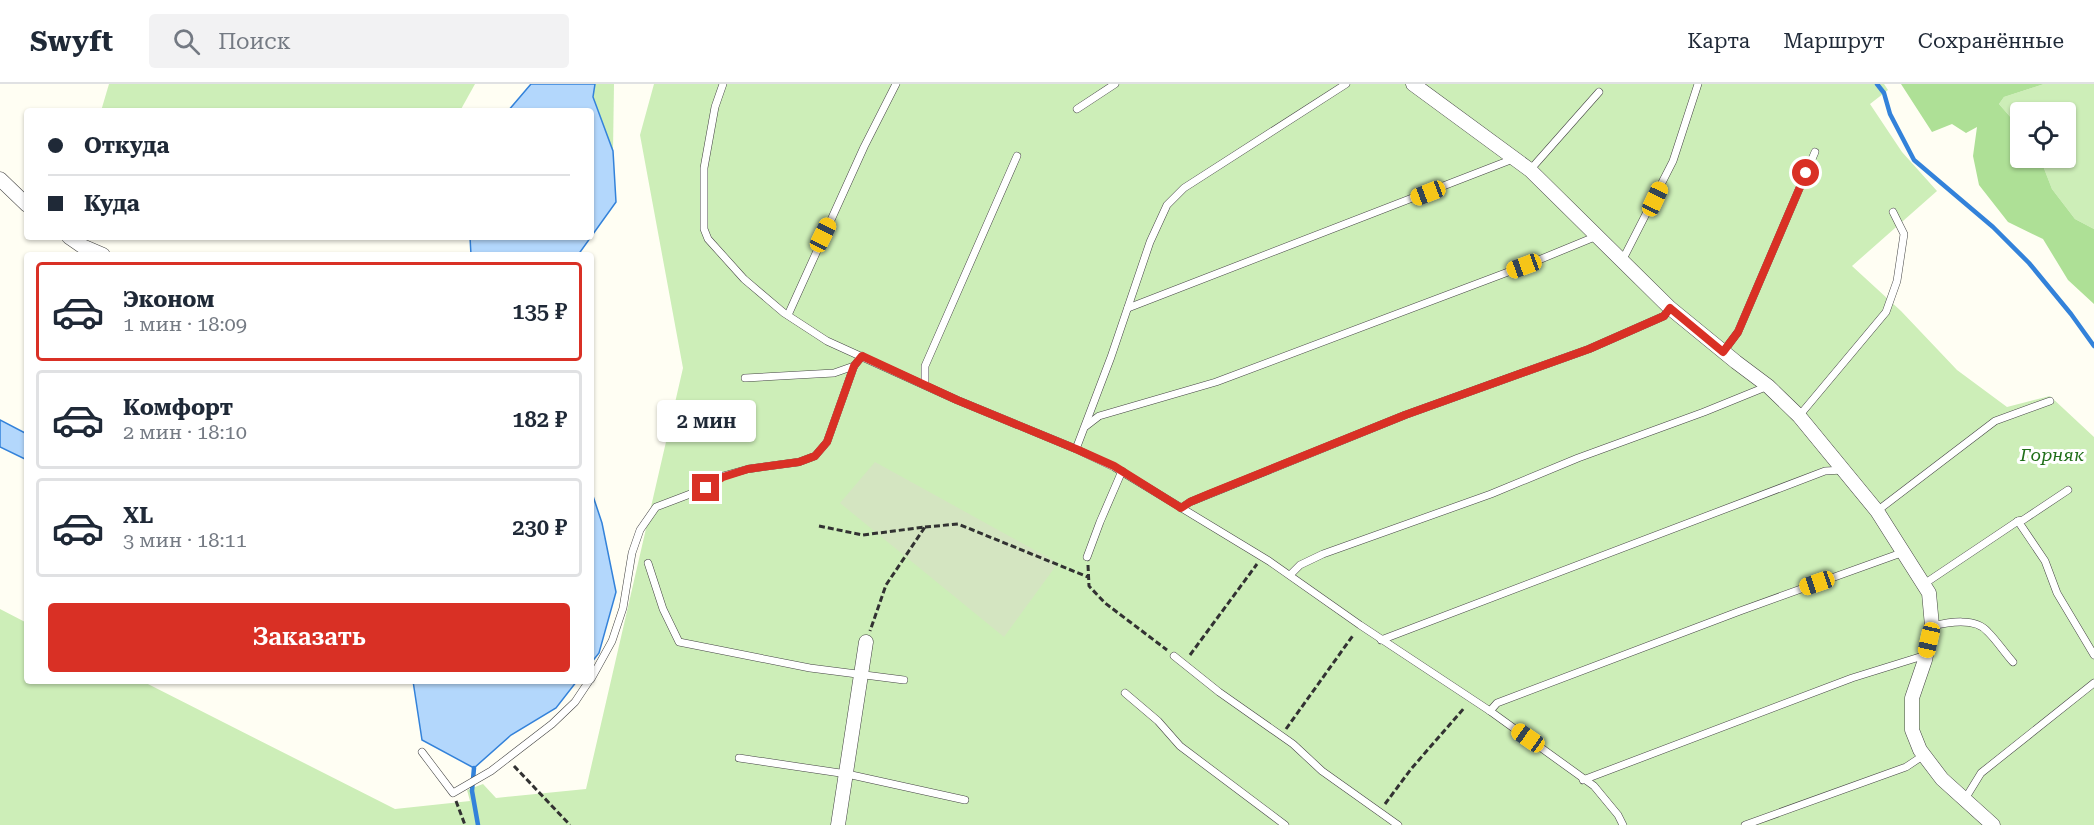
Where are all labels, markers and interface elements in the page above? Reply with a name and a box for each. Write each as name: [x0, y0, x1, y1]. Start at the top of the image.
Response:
search box: [149, 14, 569, 68]
text: Swyft: [30, 25, 113, 58]
icon: search: [170, 25, 203, 58]
text: Поиск: [218, 29, 291, 54]
text: Карта: [1687, 29, 1750, 53]
text: Маршрут: [1783, 29, 1885, 53]
text: Сохранённые: [1918, 29, 2064, 53]
map controls: [2010, 102, 2076, 168]
button: locate: [2010, 102, 2076, 168]
text: Откуда: [84, 133, 169, 158]
route start: [1792, 159, 1819, 186]
car: [1408, 178, 1448, 208]
car: [1639, 179, 1671, 219]
text: Куда: [84, 191, 140, 216]
car: [807, 215, 839, 255]
car: [1504, 251, 1544, 281]
icon: car: [51, 285, 105, 339]
text: Эконом: [123, 287, 214, 312]
text: 135 ₽: [512, 299, 567, 324]
text: 1 мин · 18:09: [123, 312, 247, 336]
icon: car: [51, 393, 105, 447]
text: Комфорт: [123, 395, 233, 420]
callout: 2 мин: [656, 401, 756, 443]
text: 182 ₽: [512, 407, 567, 432]
text: 2 мин: [677, 409, 736, 433]
text: 2 мин · 18:10: [123, 420, 247, 444]
park label: Горняк: [2019, 444, 2084, 465]
route end: [692, 474, 719, 501]
icon: car: [51, 501, 105, 555]
text: XL: [123, 503, 153, 528]
text: 230 ₽: [512, 515, 567, 540]
text: 3 мин · 18:11: [123, 528, 247, 552]
car: [1797, 569, 1837, 597]
button: Заказать: [48, 603, 570, 672]
car: [1916, 620, 1942, 660]
car: [1508, 720, 1548, 756]

